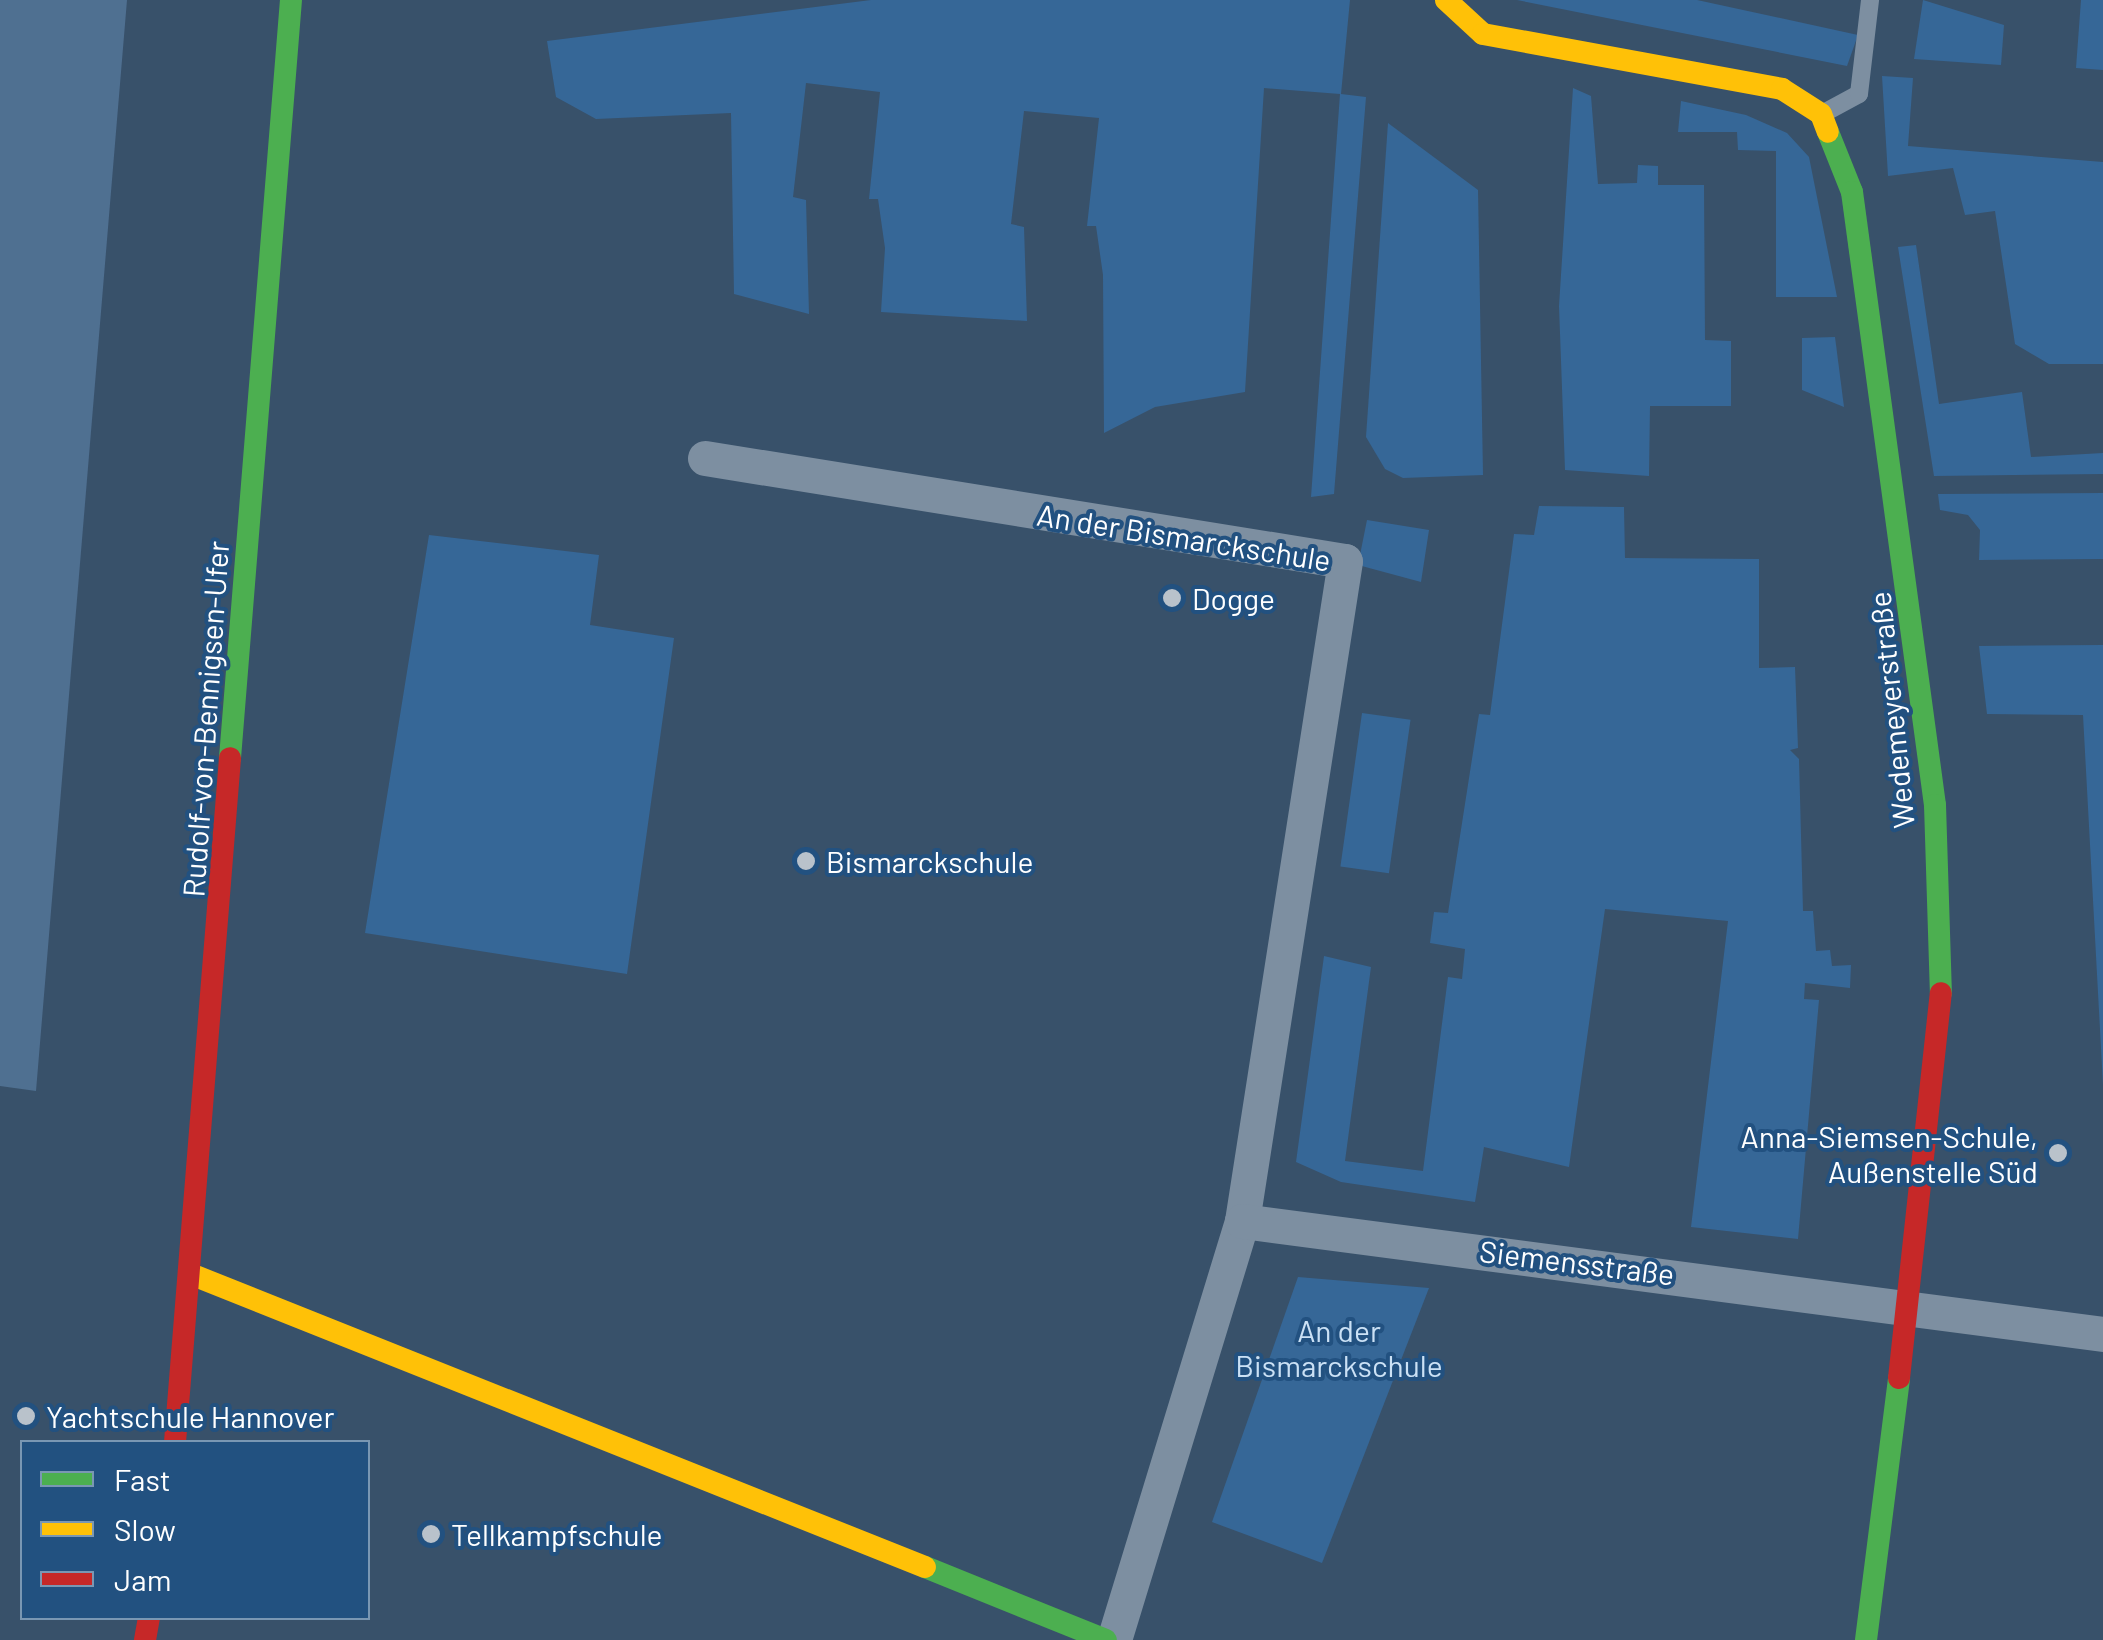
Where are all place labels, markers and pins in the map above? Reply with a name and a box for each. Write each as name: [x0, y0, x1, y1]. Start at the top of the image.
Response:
place label: Dogge: [1192, 580, 1275, 616]
marker: Dogge: [1161, 587, 1183, 609]
place label: Bismarckschule: [826, 843, 1033, 879]
marker: Bismarckschule: [795, 850, 817, 872]
place label: Anna-Siemsen-Schule, Außenstelle Süd: [1741, 1118, 2038, 1188]
marker: Anna-Siemsen-Schule, Außenstelle Süd: [2047, 1142, 2069, 1164]
place label: Yachtschule Hannover: [46, 1398, 334, 1434]
marker: Yachtschule Hannover: [15, 1405, 37, 1427]
place label: Tellkampfschule: [451, 1516, 663, 1552]
marker: Tellkampfschule: [420, 1523, 442, 1545]

